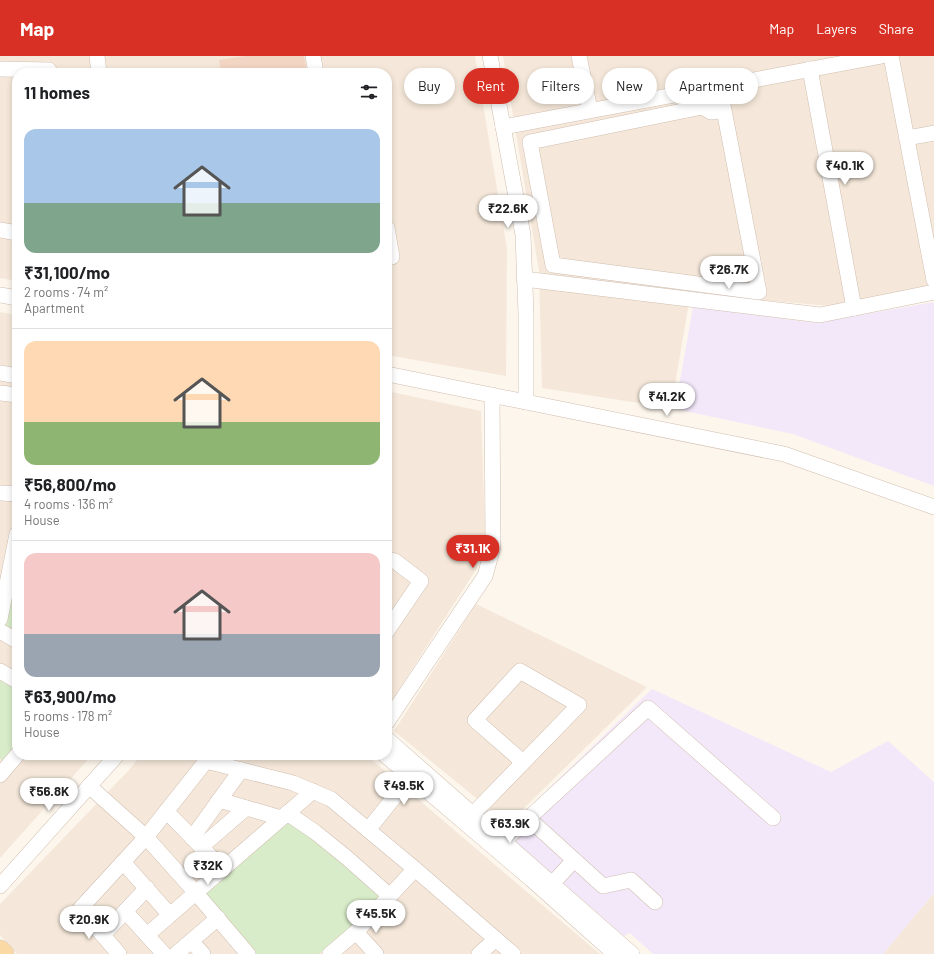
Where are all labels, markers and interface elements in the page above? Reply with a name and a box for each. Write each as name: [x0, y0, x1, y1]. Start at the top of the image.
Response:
text: Map: [20, 17, 54, 40]
text: Map: [769, 20, 794, 37]
text: Layers: [816, 20, 857, 37]
text: Share: [879, 20, 914, 37]
chip: Buy: [404, 68, 455, 104]
chip: Rent: [463, 68, 519, 104]
chip: Filters: [527, 68, 594, 104]
chip: New: [602, 68, 657, 104]
chip: Apartment: [665, 68, 758, 104]
icon: filters: [358, 81, 380, 103]
text: 11 homes: [24, 82, 90, 102]
pin: ₹40.1K: [812, 152, 878, 186]
icon: home: [166, 155, 238, 227]
text: ₹40.1K: [826, 157, 864, 173]
pin: ₹22.6K: [475, 195, 541, 229]
text: ₹22.6K: [488, 200, 528, 216]
pin: ₹26.7K: [696, 256, 762, 290]
text: ₹26.7K: [709, 261, 749, 277]
text: ₹31,100/mo: [24, 262, 110, 282]
text: 2 rooms · 74 m²: [24, 284, 108, 300]
text: Apartment: [24, 300, 85, 316]
icon: home: [166, 367, 238, 439]
pin: ₹41.2K: [634, 383, 700, 417]
text: ₹41.2K: [648, 388, 686, 404]
text: ₹56,800/mo: [24, 474, 116, 494]
text: 4 rooms · 136 m²: [24, 496, 113, 512]
text: House: [24, 512, 60, 528]
pin: ₹31.1K: [440, 535, 506, 569]
text: ₹31.1K: [455, 540, 491, 556]
icon: home: [166, 579, 238, 651]
text: ₹63,900/mo: [24, 686, 116, 706]
text: 5 rooms · 178 m²: [24, 708, 112, 724]
text: House: [24, 724, 60, 740]
pin: ₹49.5K: [371, 772, 437, 806]
text: ₹49.5K: [384, 777, 424, 793]
pin: ₹56.8K: [16, 778, 82, 812]
text: ₹56.8K: [29, 783, 69, 799]
pin: ₹63.9K: [477, 810, 543, 844]
text: ₹63.9K: [490, 815, 530, 831]
pin: ₹32K: [184, 852, 232, 886]
text: ₹32K: [193, 857, 223, 873]
pin: ₹45.5K: [343, 900, 409, 934]
text: ₹45.5K: [356, 905, 396, 921]
pin: ₹20.9K: [56, 906, 122, 940]
text: ₹20.9K: [69, 911, 109, 927]

